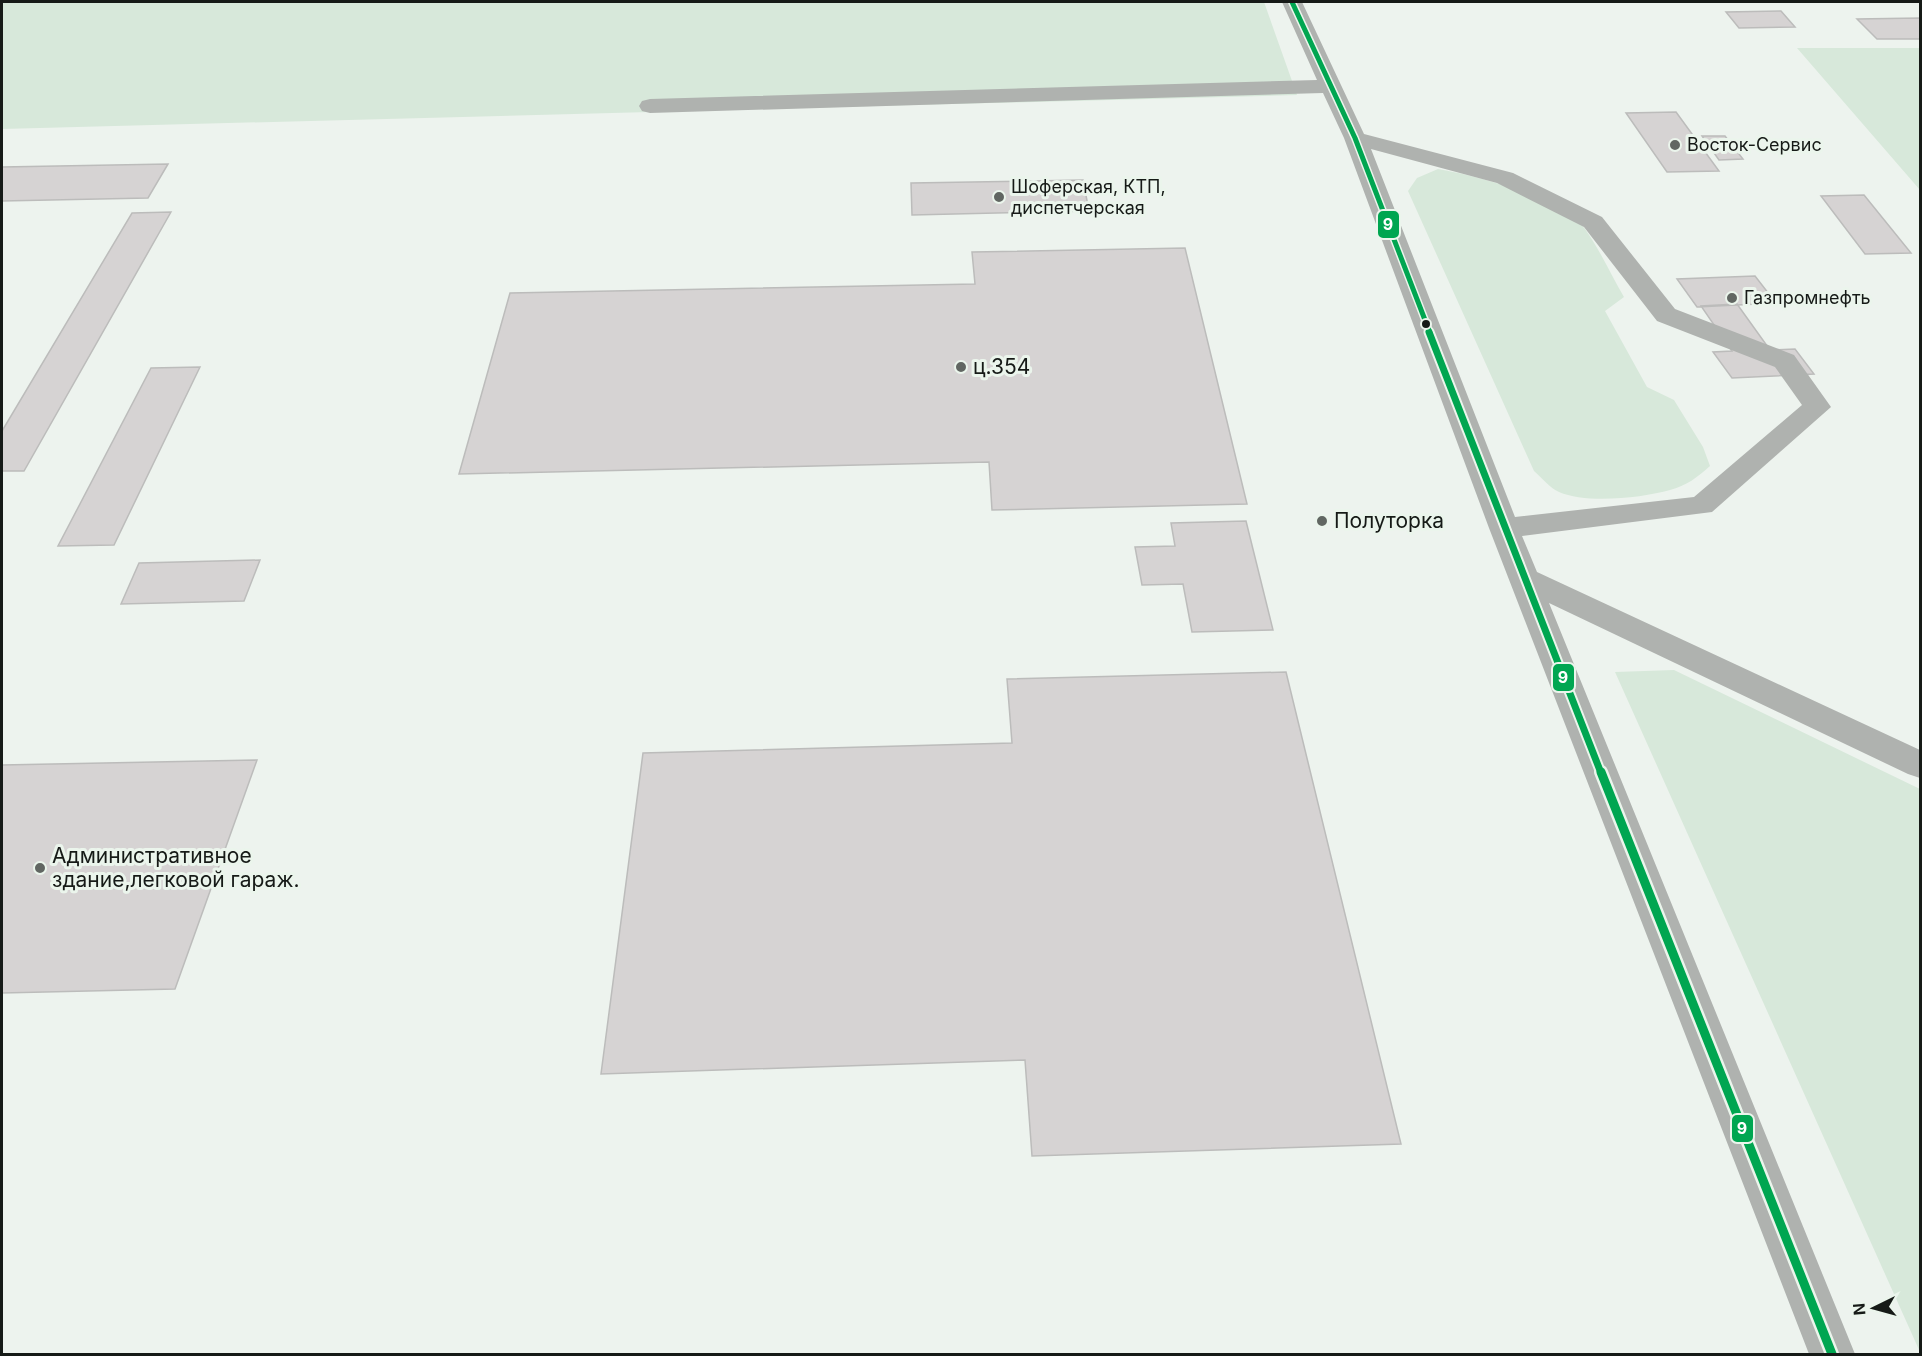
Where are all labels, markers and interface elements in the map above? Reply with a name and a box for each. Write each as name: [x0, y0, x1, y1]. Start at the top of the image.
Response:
place label: Восток-Сервис: [1687, 134, 1822, 155]
marker: Восток-Сервис: [1668, 138, 1682, 152]
place label: Шоферская, КТП, диспетчерская: [1011, 176, 1166, 218]
marker: Шоферская, КТП, диспетчерская: [992, 190, 1006, 204]
line badge: 9: [1377, 210, 1400, 239]
text: 9: [1383, 214, 1393, 234]
place label: Газпромнефть: [1744, 287, 1871, 308]
marker: Газпромнефть: [1725, 291, 1739, 305]
unlabelled marker: [1420, 318, 1432, 330]
place label: ц.354: [973, 354, 1030, 379]
marker: ц.354: [954, 360, 968, 374]
place label: Полуторка: [1334, 508, 1444, 533]
marker: Полуторка: [1315, 514, 1329, 528]
line badge: 9: [1552, 663, 1575, 692]
text: 9: [1558, 667, 1568, 687]
place label: Административное здание,легковой гараж.: [52, 843, 299, 892]
marker: Административное здание,легковой гараж.: [33, 861, 47, 875]
line badge: 9: [1731, 1114, 1754, 1143]
text: 9: [1737, 1118, 1747, 1138]
north arrow: [1844, 1278, 1904, 1338]
text: N: [1849, 1302, 1870, 1316]

